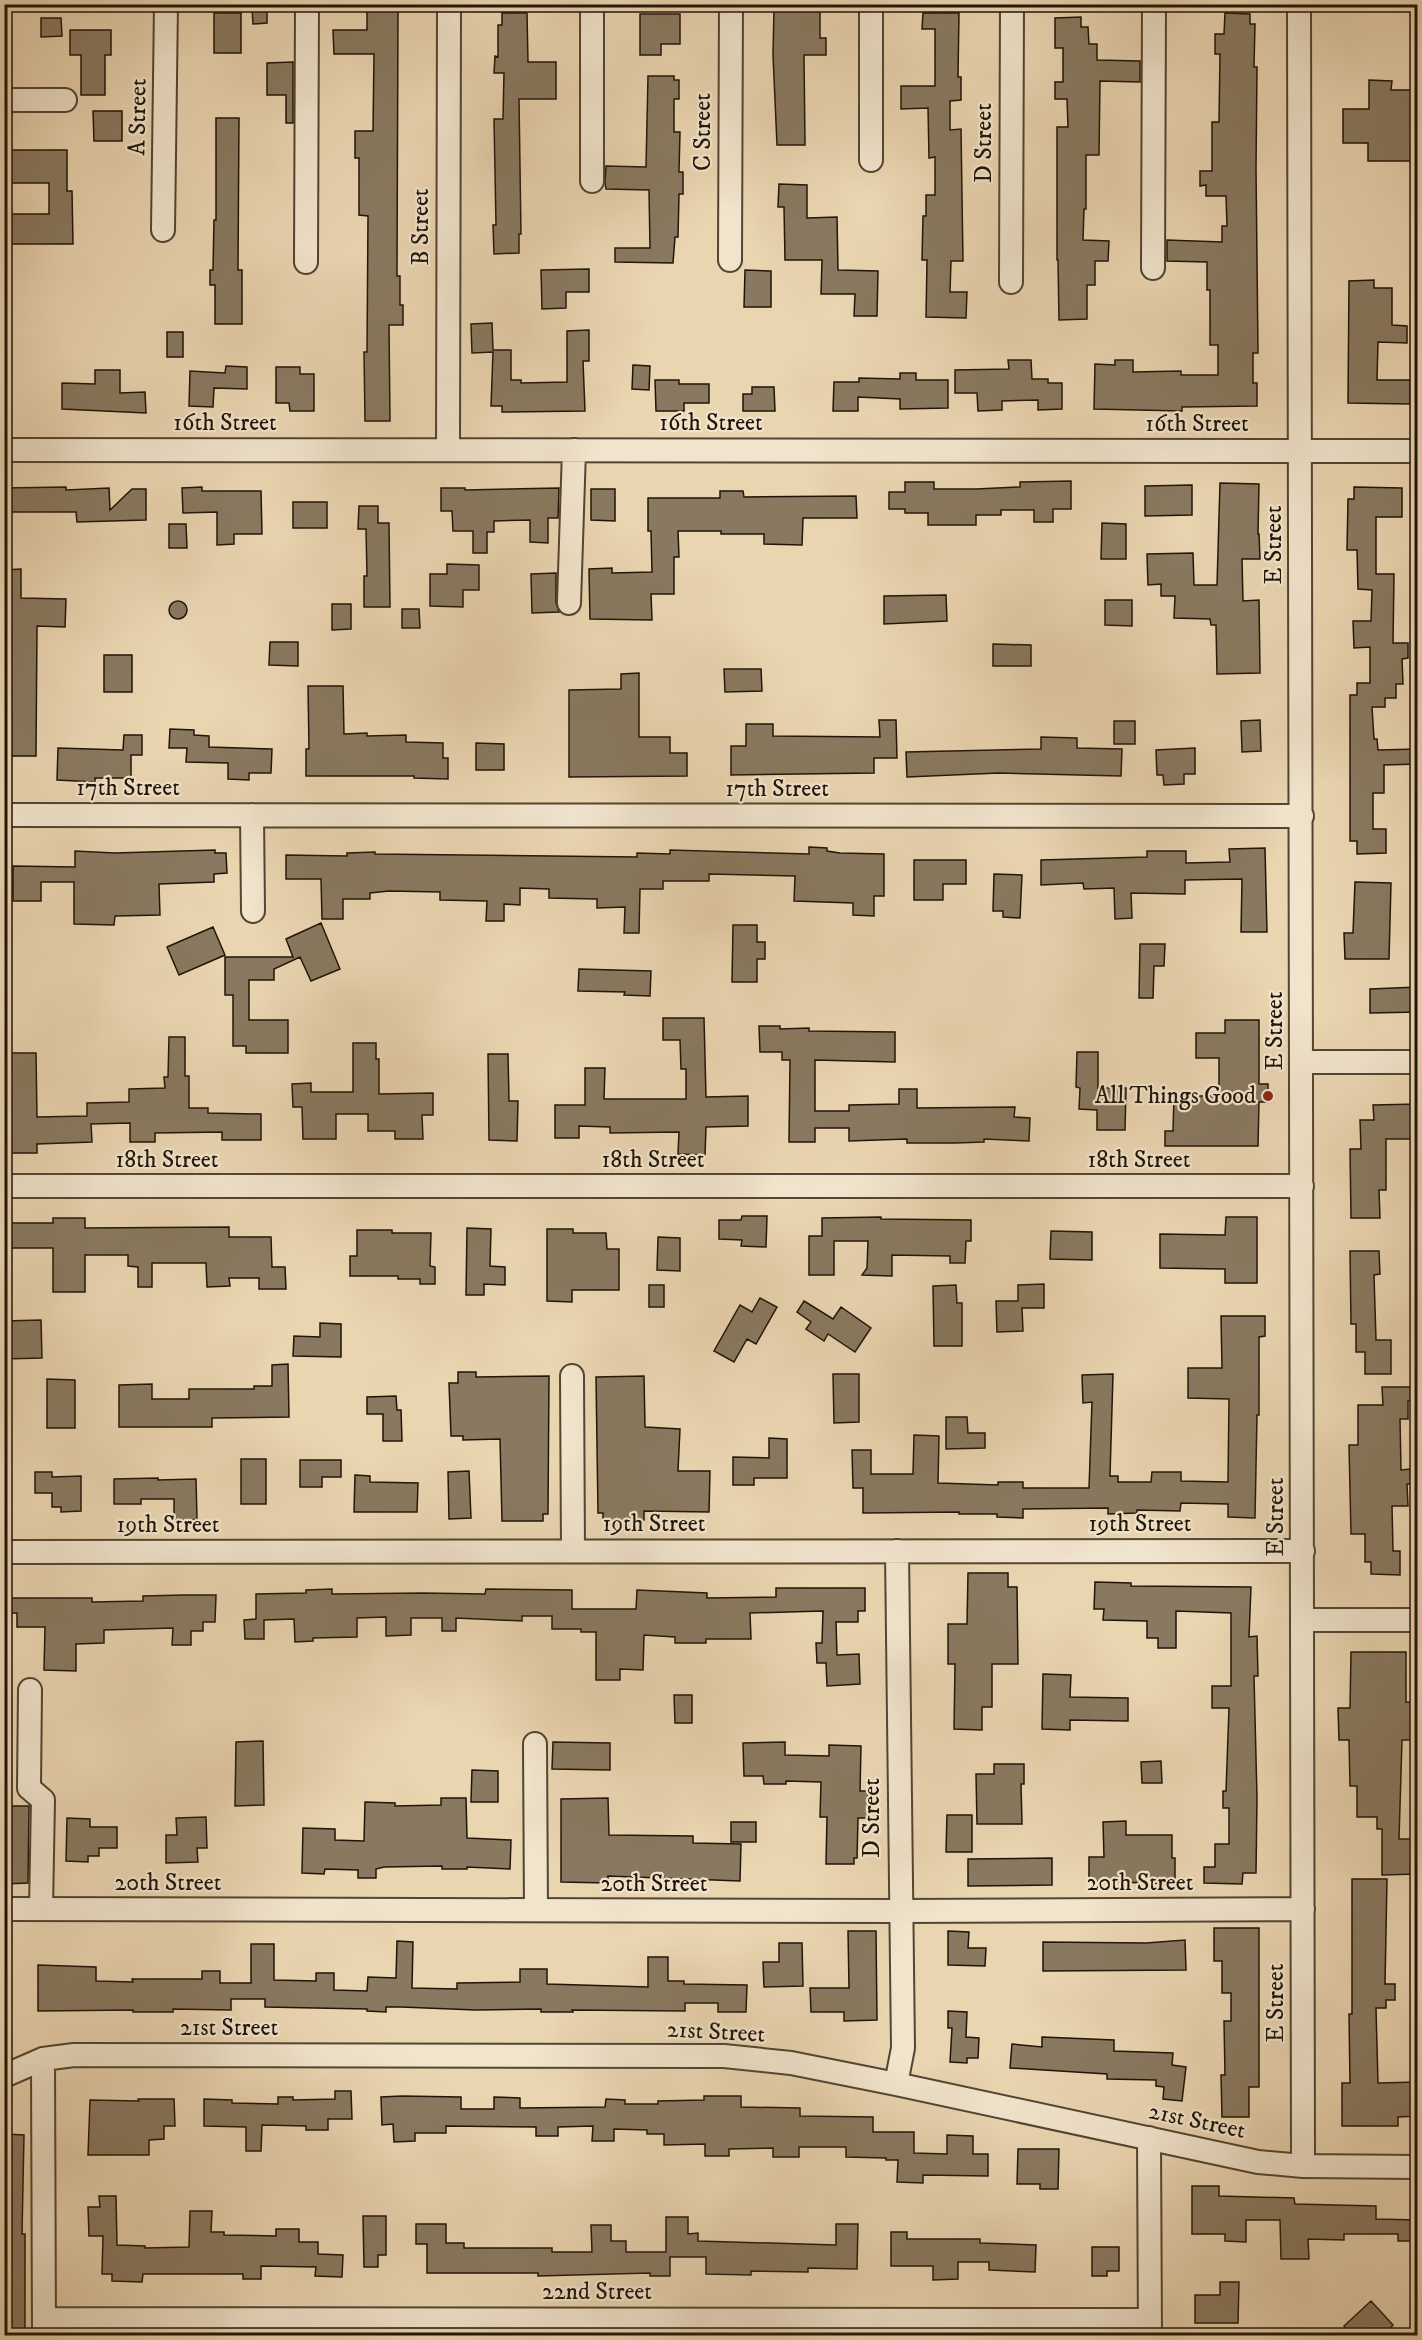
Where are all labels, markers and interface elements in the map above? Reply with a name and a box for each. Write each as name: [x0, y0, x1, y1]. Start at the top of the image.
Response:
street label: A Street: [122, 78, 154, 156]
street label: C Street: [688, 93, 718, 171]
street label: D Street: [969, 103, 999, 183]
street label: B Street: [406, 188, 436, 266]
street label: 16th Street: [173, 408, 277, 438]
street label: 16th Street: [659, 408, 763, 438]
street label: 16th Street: [1145, 409, 1249, 439]
street label: E Street: [1259, 505, 1289, 584]
street label: 17th Street: [76, 773, 180, 803]
street label: 17th Street: [725, 774, 829, 804]
street label: E Street: [1260, 991, 1290, 1070]
place label: All Things Good: [1095, 1081, 1256, 1111]
marker: All Things Good: [1261, 1089, 1275, 1103]
street label: 18th Street: [115, 1145, 219, 1175]
street label: 18th Street: [601, 1145, 705, 1175]
street label: 18th Street: [1087, 1145, 1191, 1175]
street label: E Street: [1261, 1477, 1291, 1556]
street label: 19th Street: [603, 1509, 706, 1539]
street label: 19th Street: [1089, 1509, 1192, 1539]
street label: 19th Street: [117, 1510, 220, 1540]
street label: D Street: [857, 1778, 887, 1858]
street label: 20th Street: [115, 1868, 222, 1898]
street label: 20th Street: [1087, 1868, 1194, 1898]
street label: 20th Street: [601, 1869, 708, 1899]
street label: E Street: [1261, 1963, 1291, 2042]
street label: 21st Street: [180, 2013, 278, 2043]
street label: 21st Street: [666, 2014, 766, 2050]
street label: 21st Street: [1146, 2096, 1248, 2146]
street label: 22nd Street: [542, 2277, 652, 2307]

